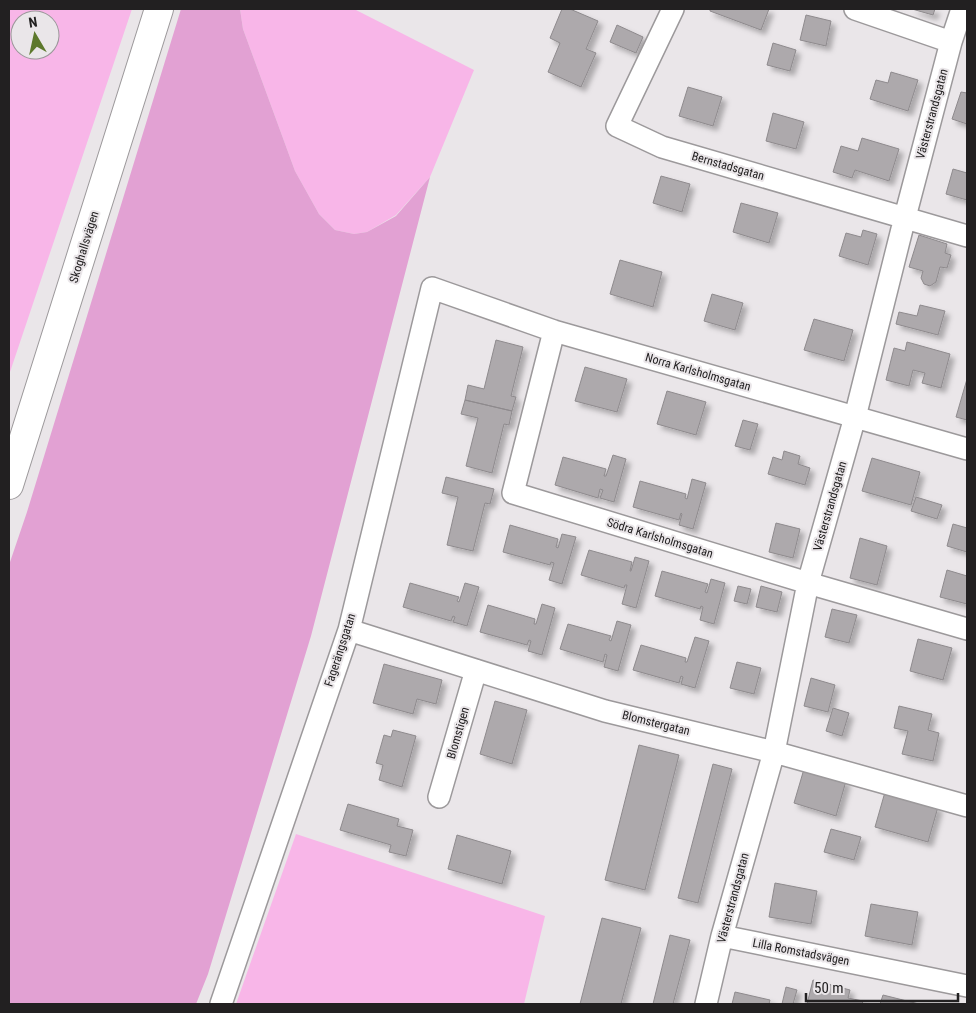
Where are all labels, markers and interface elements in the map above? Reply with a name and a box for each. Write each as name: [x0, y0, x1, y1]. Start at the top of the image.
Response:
north arrow: [10, 10, 60, 60]
text: N: [27, 14, 38, 31]
street label: Västerstrandsgatan: [913, 67, 951, 161]
street label: Bernstadsgatan: [690, 149, 766, 183]
street label: Skoghallsvägen: [66, 209, 102, 285]
street label: Norra Karlsholmsgatan: [644, 350, 753, 394]
street label: Västerstrandsgatan: [810, 459, 850, 552]
street label: Södra Karlsholmsgatan: [605, 515, 715, 561]
street label: Fagerängsgatan: [322, 612, 358, 688]
street label: Blomstigen: [444, 705, 472, 761]
street label: Blomstergatan: [621, 708, 692, 738]
street label: Västerstrandsgatan: [714, 851, 752, 945]
street label: Lilla Romstadsvägen: [751, 936, 851, 968]
scale bar: [806, 970, 958, 1002]
text: 50 m: [814, 979, 844, 997]

